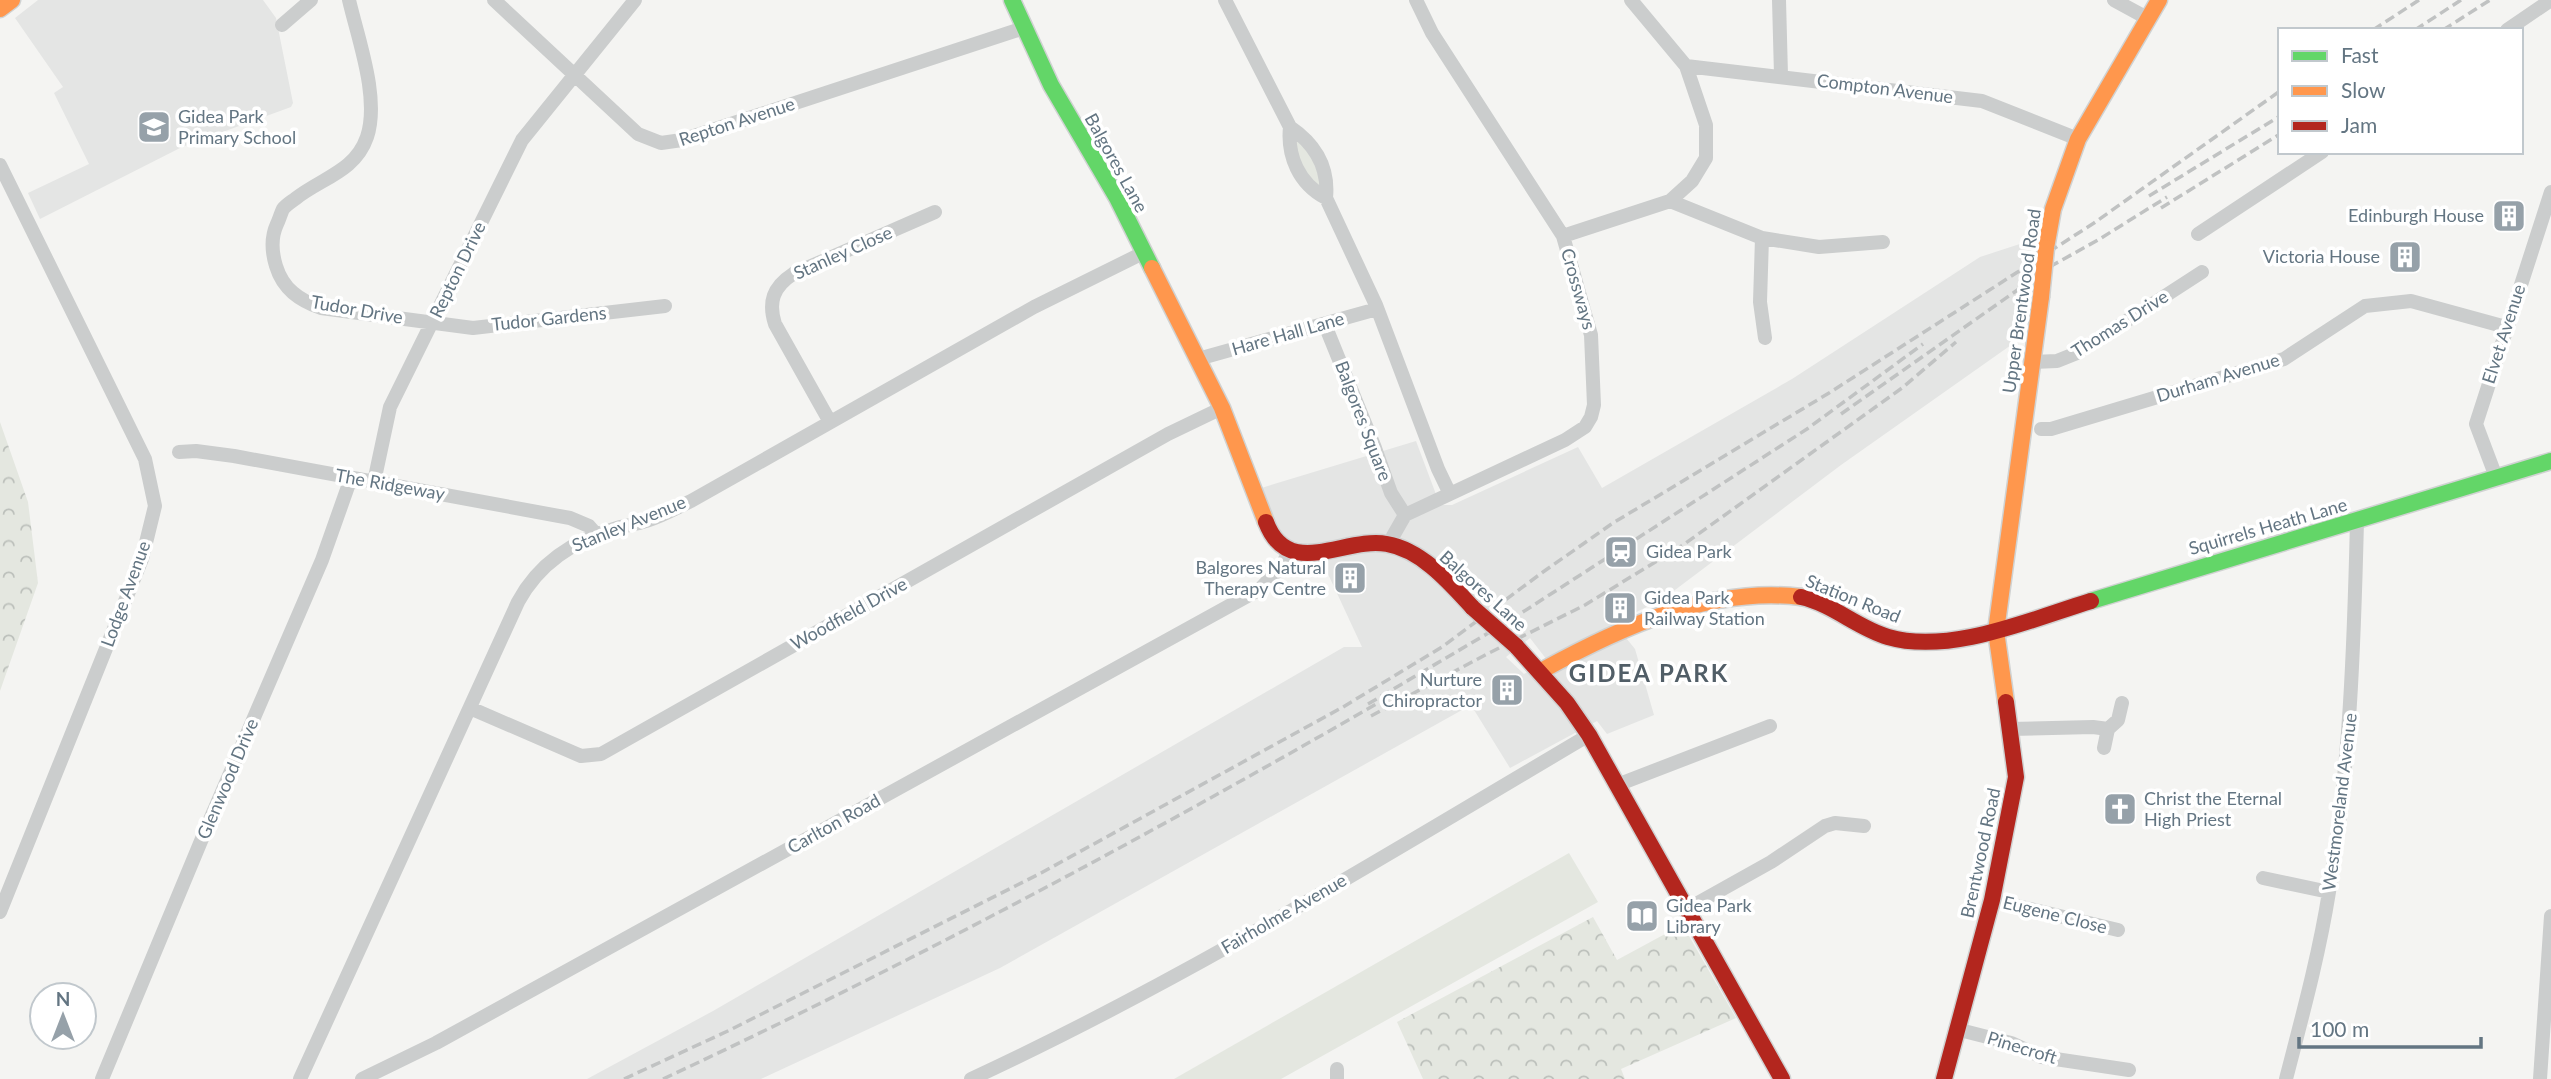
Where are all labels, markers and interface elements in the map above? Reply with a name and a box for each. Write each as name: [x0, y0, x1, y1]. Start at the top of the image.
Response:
legend: [2278, 28, 2523, 154]
text: Fast: [2341, 42, 2379, 67]
street label: Compton Avenue: [1816, 69, 1954, 107]
text: Slow: [2341, 77, 2386, 102]
street label: Repton Avenue: [676, 92, 797, 150]
place label: Gidea Park Primary School: [178, 105, 296, 148]
school or university icon: Gidea Park Primary School: [135, 108, 173, 146]
street label: Balgores Lane: [1081, 109, 1153, 216]
text: Jam: [2341, 112, 2377, 137]
building icon: Edinburgh House: [2490, 197, 2528, 235]
place label: Edinburgh House: [2348, 204, 2484, 226]
street label: Upper Brentwood Road: [1997, 207, 2045, 394]
street label: Repton Drive: [424, 218, 490, 321]
street label: Stanley Close: [790, 221, 895, 284]
building icon: Victoria House: [2386, 238, 2424, 276]
street label: Crossways: [1557, 245, 1601, 332]
place label: Victoria House: [2263, 245, 2380, 267]
street label: Elvet Avenue: [2477, 281, 2529, 386]
street label: Thomas Drive: [2067, 285, 2172, 362]
street label: Tudor Drive: [310, 290, 405, 328]
street label: Tudor Gardens: [490, 301, 608, 335]
street label: Hare Hall Lane: [1229, 306, 1347, 360]
street label: Durham Avenue: [2154, 348, 2282, 406]
street label: Balgores Square: [1331, 358, 1397, 484]
street label: The Ridgeway: [334, 464, 447, 505]
street label: Stanley Avenue: [569, 490, 689, 556]
street label: Squirrels Heath Lane: [2186, 493, 2349, 559]
station icon: Gidea Park: [1602, 533, 1640, 571]
street label: Lodge Avenue: [96, 538, 154, 650]
place label: Gidea Park: [1646, 540, 1733, 562]
street label: Balgores Lane: [1435, 545, 1532, 635]
place label: Balgores Natural Therapy Centre: [1195, 556, 1326, 599]
building icon: Balgores Natural Therapy Centre: [1331, 559, 1369, 597]
street label: Station Road: [1803, 569, 1904, 627]
street label: Woodfield Drive: [786, 572, 911, 654]
place label: Gidea Park Railway Station: [1644, 586, 1765, 629]
building icon: Gidea Park Railway Station: [1601, 589, 1639, 627]
district label: GIDEA PARK: [1569, 658, 1729, 687]
place label: Nurture Chiropractor: [1382, 668, 1482, 711]
building icon: Nurture Chiropractor: [1488, 671, 1526, 709]
street label: Westmoreland Avenue: [2317, 712, 2361, 892]
street label: Glenwood Drive: [192, 715, 262, 842]
street label: Brentwood Road: [1955, 786, 2005, 920]
place label: Christ the Eternal High Priest: [2144, 787, 2282, 830]
street label: Carlton Road: [783, 789, 884, 858]
church icon: Christ the Eternal High Priest: [2101, 790, 2139, 828]
street label: Fairholme Avenue: [1217, 868, 1350, 958]
street label: Eugene Close: [2001, 890, 2110, 938]
place label: Gidea Park Library: [1666, 894, 1753, 937]
library icon: Gidea Park Library: [1623, 897, 1661, 935]
north arrow: [28, 981, 98, 1051]
text: N: [56, 987, 70, 1010]
scale bar: [2299, 1006, 2481, 1050]
text: 100 m: [2310, 1016, 2369, 1041]
street label: Pinecroft: [1985, 1026, 2060, 1068]

